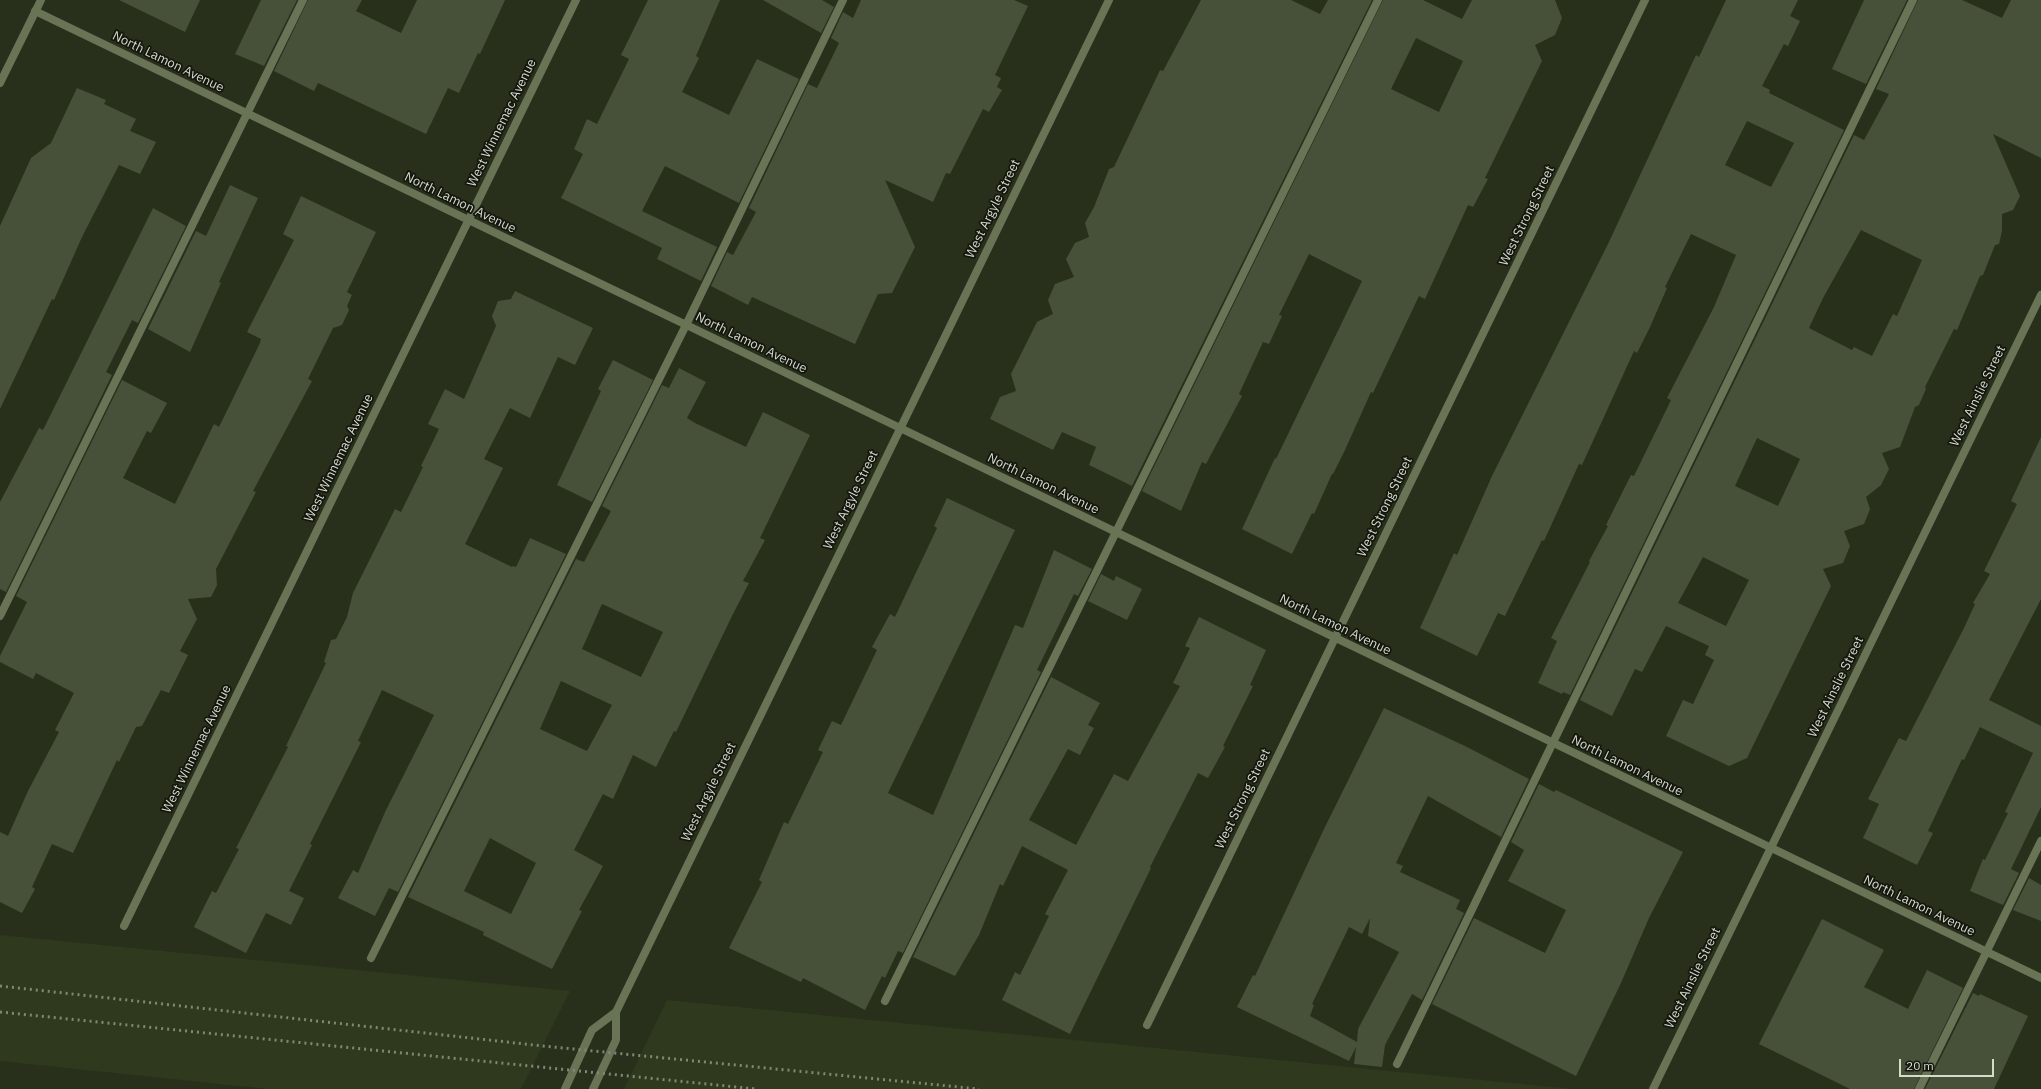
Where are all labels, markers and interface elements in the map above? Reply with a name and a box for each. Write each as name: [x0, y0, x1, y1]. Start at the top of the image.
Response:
street label: North Lamon Avenue: [110, 28, 226, 96]
street label: West Winnemac Avenue: [464, 56, 540, 190]
street label: West Argyle Street: [962, 157, 1024, 261]
street label: West Strong Street: [1496, 163, 1558, 269]
street label: North Lamon Avenue: [402, 169, 518, 237]
street label: North Lamon Avenue: [693, 309, 809, 377]
street label: West Ainslie Street: [1947, 343, 2009, 449]
street label: West Winnemac Avenue: [301, 391, 377, 525]
street label: West Argyle Street: [820, 448, 882, 552]
street label: North Lamon Avenue: [985, 450, 1101, 518]
street label: West Strong Street: [1354, 454, 1416, 560]
street label: North Lamon Avenue: [1277, 591, 1393, 659]
street label: West Ainslie Street: [1805, 634, 1867, 740]
street label: West Winnemac Avenue: [159, 682, 235, 816]
street label: North Lamon Avenue: [1569, 732, 1685, 800]
street label: West Argyle Street: [678, 740, 740, 844]
street label: West Strong Street: [1212, 746, 1274, 852]
street label: North Lamon Avenue: [1861, 872, 1977, 940]
street label: West Ainslie Street: [1662, 925, 1724, 1031]
scale bar: [1901, 1051, 1996, 1077]
text: 20 m: [1906, 1058, 1934, 1073]

